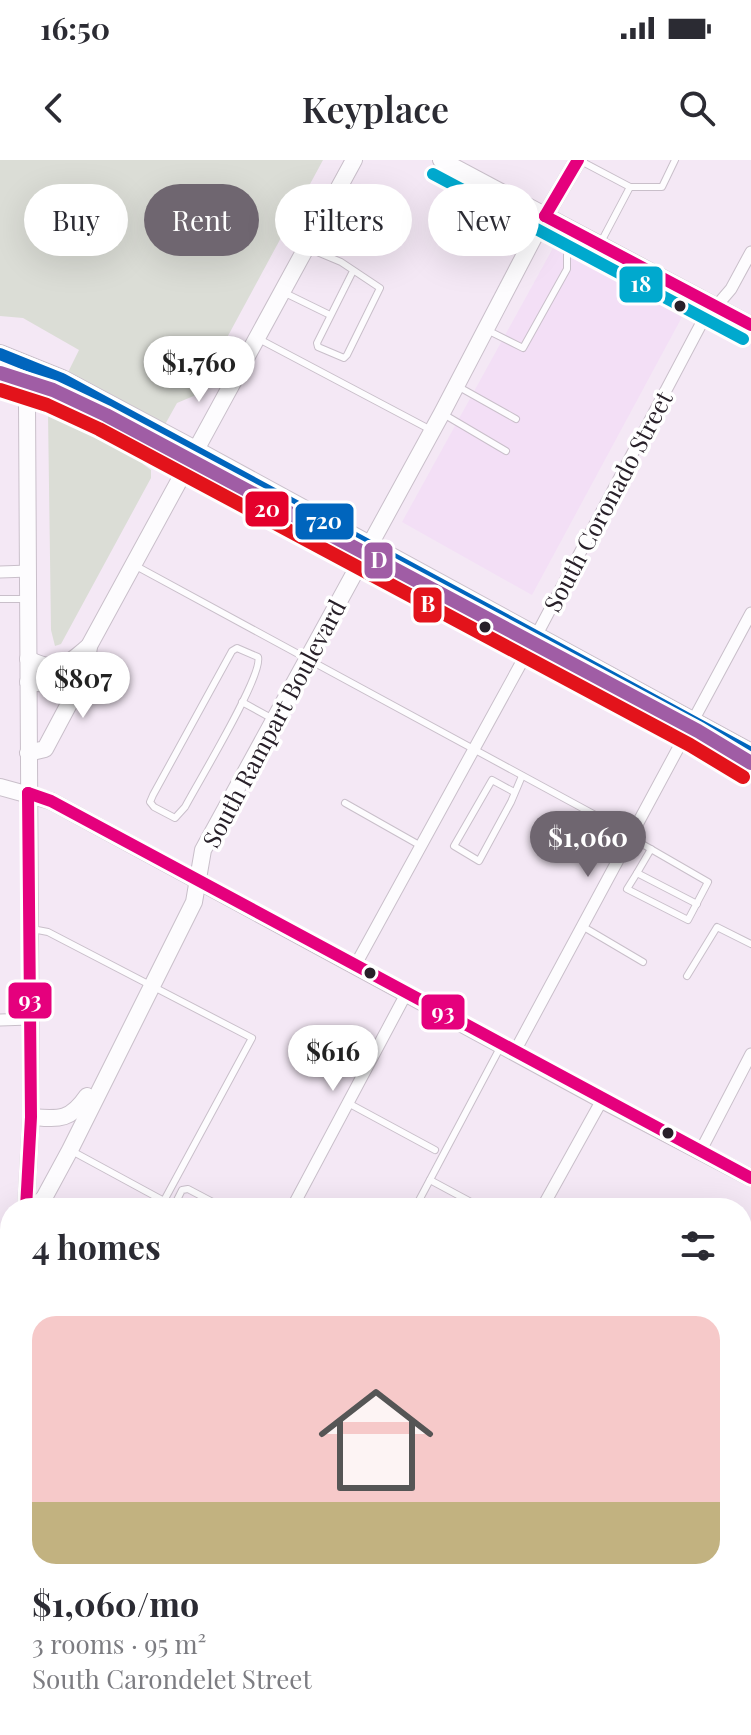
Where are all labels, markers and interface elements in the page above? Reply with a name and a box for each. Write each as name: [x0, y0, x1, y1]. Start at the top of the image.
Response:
text: 16:50: [40, 8, 110, 48]
text: Keyplace: [302, 84, 449, 132]
icon: back: [32, 86, 76, 130]
icon: search: [675, 86, 719, 130]
chip: Buy: [24, 184, 128, 256]
chip: Rent: [144, 184, 259, 256]
chip: Filters: [275, 184, 412, 256]
chip: New: [428, 184, 539, 256]
line badge: 18: [618, 265, 664, 304]
text: 18: [631, 268, 651, 298]
unlabelled marker: [672, 298, 688, 314]
pin: $1,760: [134, 336, 264, 404]
text: $1,760: [162, 344, 236, 379]
street label: South Coronado Street: [535, 385, 679, 617]
line badge: 20: [244, 490, 290, 528]
text: 20: [254, 493, 280, 523]
line badge: 720: [294, 502, 355, 541]
text: 720: [306, 505, 342, 535]
line badge: D: [363, 541, 394, 580]
text: D: [370, 544, 388, 574]
line badge: B: [412, 586, 443, 624]
text: B: [421, 588, 436, 618]
street label: South Rampart Boulevard: [194, 593, 352, 853]
unlabelled marker: [477, 619, 493, 635]
pin: $807: [36, 652, 130, 720]
text: $807: [54, 660, 112, 695]
pin: $1,060: [523, 811, 653, 879]
text: $1,060: [548, 819, 628, 854]
unlabelled marker: [362, 965, 378, 981]
line badge: 93: [7, 981, 53, 1020]
text: 93: [19, 984, 41, 1014]
line badge: 93: [420, 993, 466, 1031]
text: 93: [432, 996, 454, 1026]
pin: $616: [286, 1025, 380, 1093]
text: $616: [306, 1033, 360, 1068]
unlabelled marker: [660, 1125, 676, 1141]
text: 4 homes: [32, 1223, 161, 1269]
icon: filters: [676, 1224, 720, 1268]
icon: home: [304, 1368, 448, 1512]
text: $1,060/mo: [32, 1580, 199, 1626]
text: 3 rooms · 95 m²: [32, 1626, 206, 1661]
text: South Carondelet Street: [32, 1661, 312, 1696]

